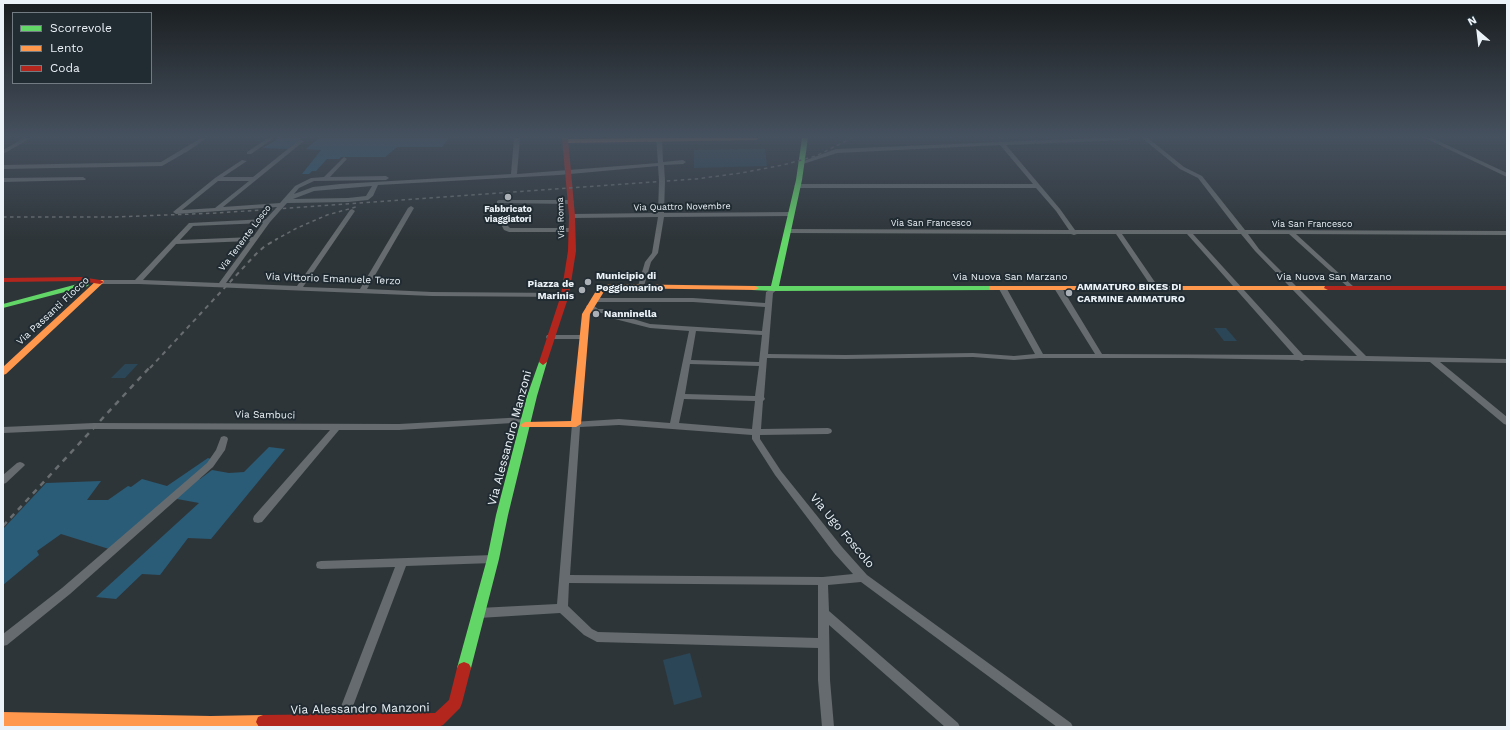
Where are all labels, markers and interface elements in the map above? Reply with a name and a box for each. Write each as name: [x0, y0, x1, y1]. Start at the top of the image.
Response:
legend: [12, 12, 152, 84]
north arrow: [1458, 12, 1498, 52]
text: N: [1465, 13, 1479, 29]
text: Scorrevole: [50, 21, 112, 35]
text: Lento: [50, 41, 84, 55]
text: Coda: [50, 61, 80, 75]
marker: Fabbricato viaggiatori: [503, 192, 513, 202]
street label: Via Roma: [555, 197, 567, 239]
street label: Via Quattro Novembre: [633, 201, 731, 213]
street label: Via Tenente Losco: [217, 203, 273, 273]
place label: Fabbricato viaggiatori: [484, 204, 532, 225]
street label: Via San Francesco: [891, 218, 971, 228]
street label: Via San Francesco: [1272, 219, 1352, 229]
place label: Municipio di Poggiomarino: [596, 270, 663, 294]
street label: Via Vittorio Emanuele Terzo: [265, 271, 401, 287]
street label: Via Nuova San Marzano: [953, 271, 1067, 283]
street label: Via Nuova San Marzano: [1277, 271, 1391, 283]
street label: Via Passanti Flocco: [14, 274, 92, 348]
marker: Municipio di Poggiomarino: [583, 277, 593, 287]
place label: Piazza de Marinis: [528, 278, 574, 302]
place label: AMMATURO BIKES DI CARMINE AMMATURO: [1077, 281, 1185, 304]
marker: Piazza de Marinis: [577, 285, 587, 295]
marker: AMMATURO BIKES DI CARMINE AMMATURO: [1064, 288, 1074, 298]
place label: Nanninella: [604, 308, 657, 320]
marker: Nanninella: [591, 309, 601, 319]
street label: Via Alessandro Manzoni: [485, 369, 535, 507]
street label: Via Sambuci: [235, 408, 295, 422]
street label: Via Ugo Foscolo: [807, 491, 877, 571]
street label: Via Alessandro Manzoni: [290, 701, 430, 717]

